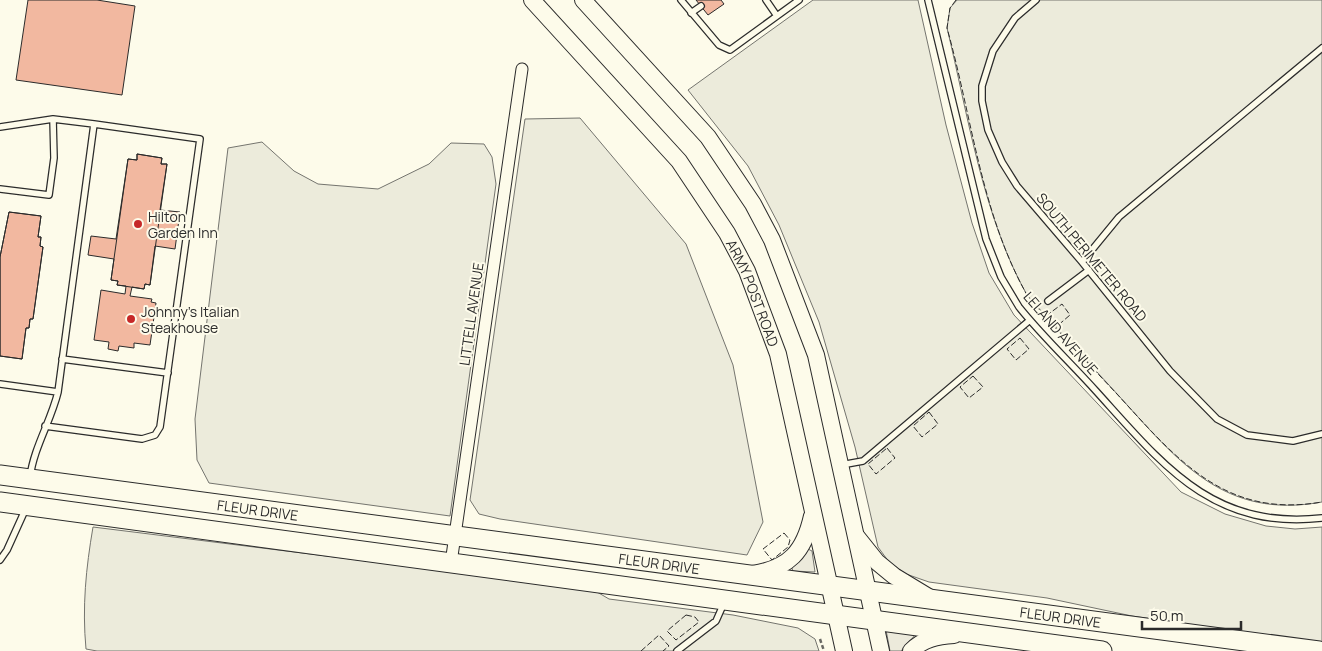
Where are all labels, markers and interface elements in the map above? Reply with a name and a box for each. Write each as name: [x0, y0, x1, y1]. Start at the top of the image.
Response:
street label: SOUTH PERIMETER ROAD: [1032, 189, 1152, 325]
place label: Hilton Garden Inn: [148, 207, 218, 242]
marker: Hilton Garden Inn: [132, 218, 144, 230]
street label: ARMY POST ROAD: [722, 236, 784, 349]
street label: LITTELL AVENUE: [454, 261, 488, 367]
street label: LELAND AVENUE: [1020, 287, 1103, 379]
place label: Johnny's Italian Steakhouse: [141, 302, 239, 337]
marker: Johnny's Italian Steakhouse: [125, 313, 137, 325]
street label: FLEUR DRIVE: [216, 495, 299, 524]
street label: FLEUR DRIVE: [617, 548, 701, 578]
scale bar: [1142, 598, 1241, 630]
street label: FLEUR DRIVE: [1019, 602, 1102, 631]
text: 50 m: [1150, 605, 1184, 626]

